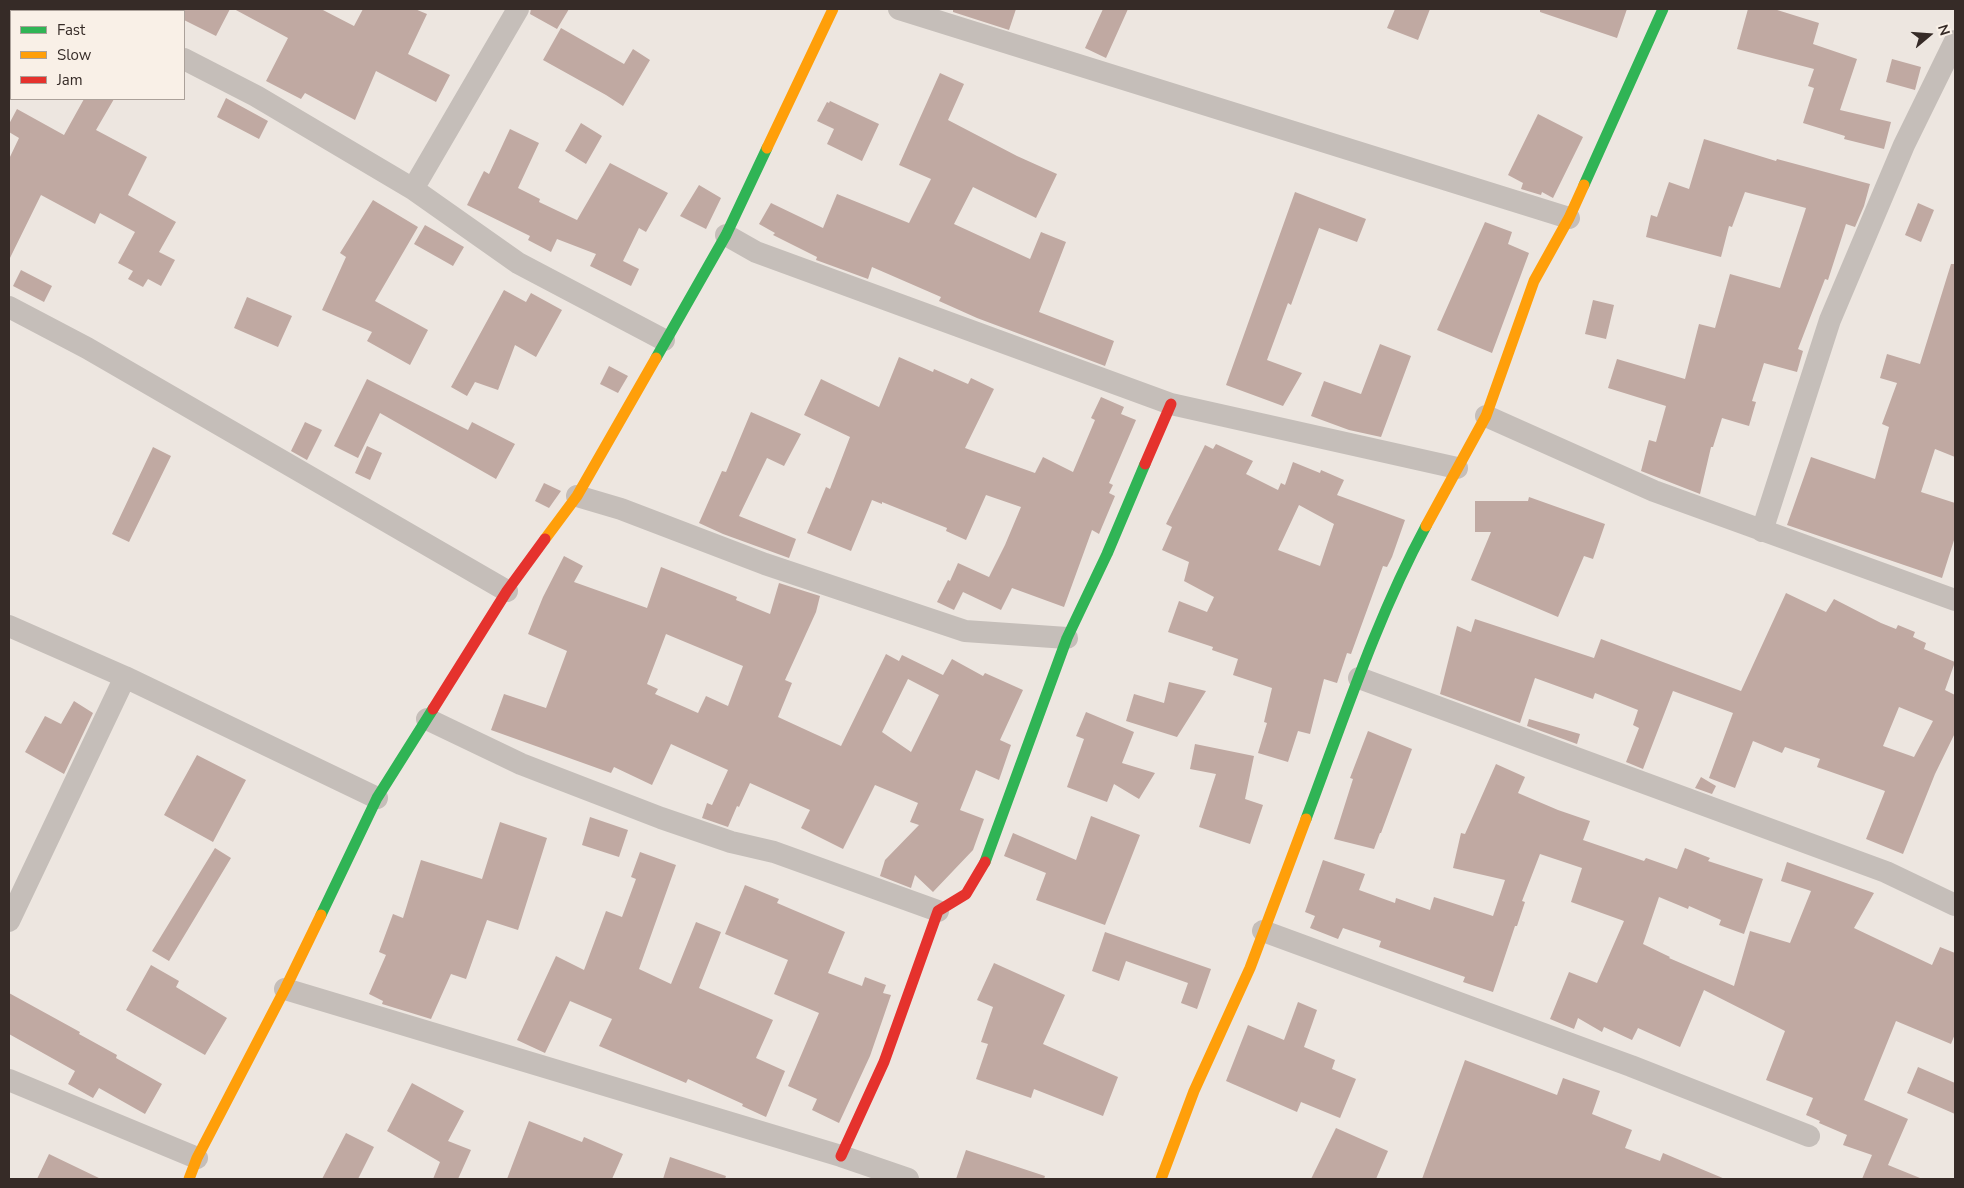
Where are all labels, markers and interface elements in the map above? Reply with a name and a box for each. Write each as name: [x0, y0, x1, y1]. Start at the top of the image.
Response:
legend: [10, 10, 185, 100]
north arrow: [1904, 10, 1954, 60]
text: Fast: [57, 20, 85, 40]
text: N: [1933, 22, 1954, 38]
text: Slow: [57, 45, 91, 65]
text: Jam: [57, 70, 83, 90]

